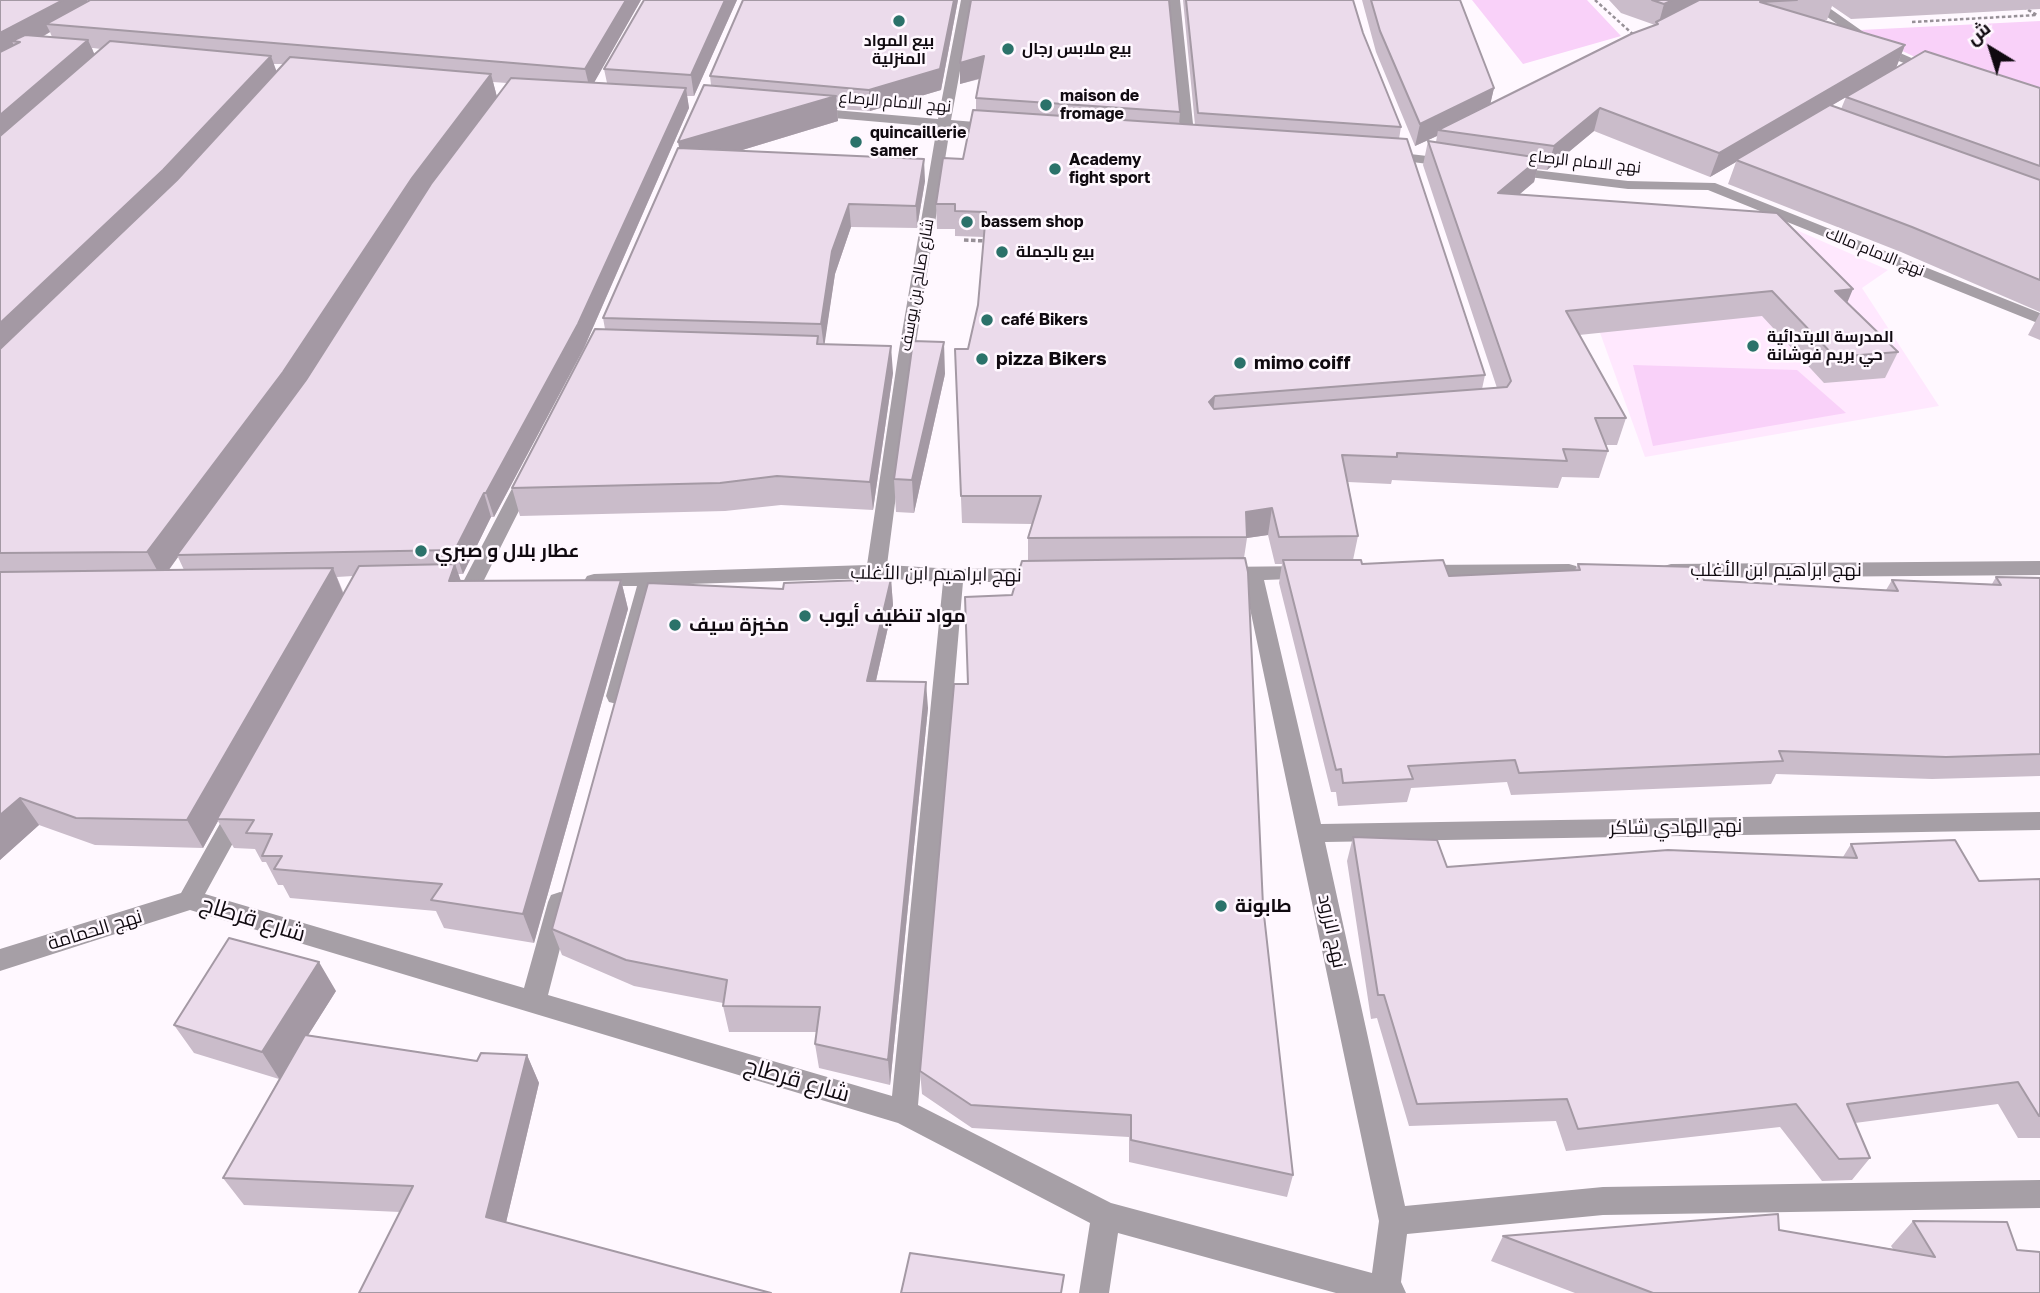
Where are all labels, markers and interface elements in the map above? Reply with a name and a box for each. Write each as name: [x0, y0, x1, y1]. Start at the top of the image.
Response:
marker: بيع المواد المنزلية: [891, 13, 907, 29]
north arrow: [1956, 14, 2026, 84]
text: ش: [1961, 15, 1994, 49]
place label: بيع المواد المنزلية: [864, 31, 934, 69]
place label: بيع ملابس رجال: [1022, 39, 1132, 59]
marker: بيع ملابس رجال: [1000, 41, 1016, 57]
place label: maison de fromage: [1060, 86, 1139, 124]
street label: نهج الامام الرصاع: [838, 88, 952, 116]
marker: maison de fromage: [1038, 97, 1054, 113]
place label: quincaillerie samer: [870, 123, 966, 161]
marker: quincaillerie samer: [848, 134, 864, 150]
street label: نهج الامام الرصاع: [1528, 147, 1642, 177]
place label: Academy fight sport: [1069, 150, 1151, 188]
marker: Academy fight sport: [1047, 161, 1063, 177]
place label: bassem shop: [981, 212, 1084, 232]
marker: bassem shop: [959, 214, 975, 230]
street label: شارع صالح بن يوسف: [896, 217, 938, 353]
street label: نهج الامام مالك: [1823, 223, 1927, 281]
place label: بيع بالجملة: [1016, 242, 1094, 262]
marker: بيع بالجملة: [994, 244, 1010, 260]
place label: café Bikers: [1001, 310, 1088, 330]
marker: café Bikers: [979, 312, 995, 328]
place label: المدرسة الابتدائية حي بريم فوشانة: [1767, 327, 1894, 365]
marker: المدرسة الابتدائية حي بريم فوشانة: [1745, 338, 1761, 354]
place label: pizza Bikers: [996, 348, 1107, 370]
marker: pizza Bikers: [974, 351, 990, 367]
place label: mimo coiff: [1254, 352, 1350, 374]
marker: mimo coiff: [1232, 355, 1248, 371]
place label: عطار بلال و صبري: [435, 540, 580, 562]
marker: عطار بلال و صبري: [413, 543, 429, 559]
street label: نهج ابراهيم ابن الأغلب: [1690, 559, 1862, 581]
street label: نهج ابراهيم ابن الأغلب: [850, 561, 1022, 587]
place label: مواد تنظيف أيوب: [819, 605, 966, 627]
marker: مواد تنظيف أيوب: [797, 608, 813, 624]
place label: مخبزة سيف: [689, 614, 789, 636]
marker: مخبزة سيف: [667, 617, 683, 633]
street label: نهج الهادي شاكر: [1610, 814, 1742, 840]
street label: شارع قرطاج: [197, 890, 309, 948]
street label: نهج الزرود: [1313, 892, 1351, 970]
place label: طابونة: [1235, 895, 1292, 917]
marker: طابونة: [1213, 898, 1229, 914]
street label: نهج الحمامة: [45, 905, 145, 955]
street label: شارع قرطاج: [741, 1052, 853, 1108]

